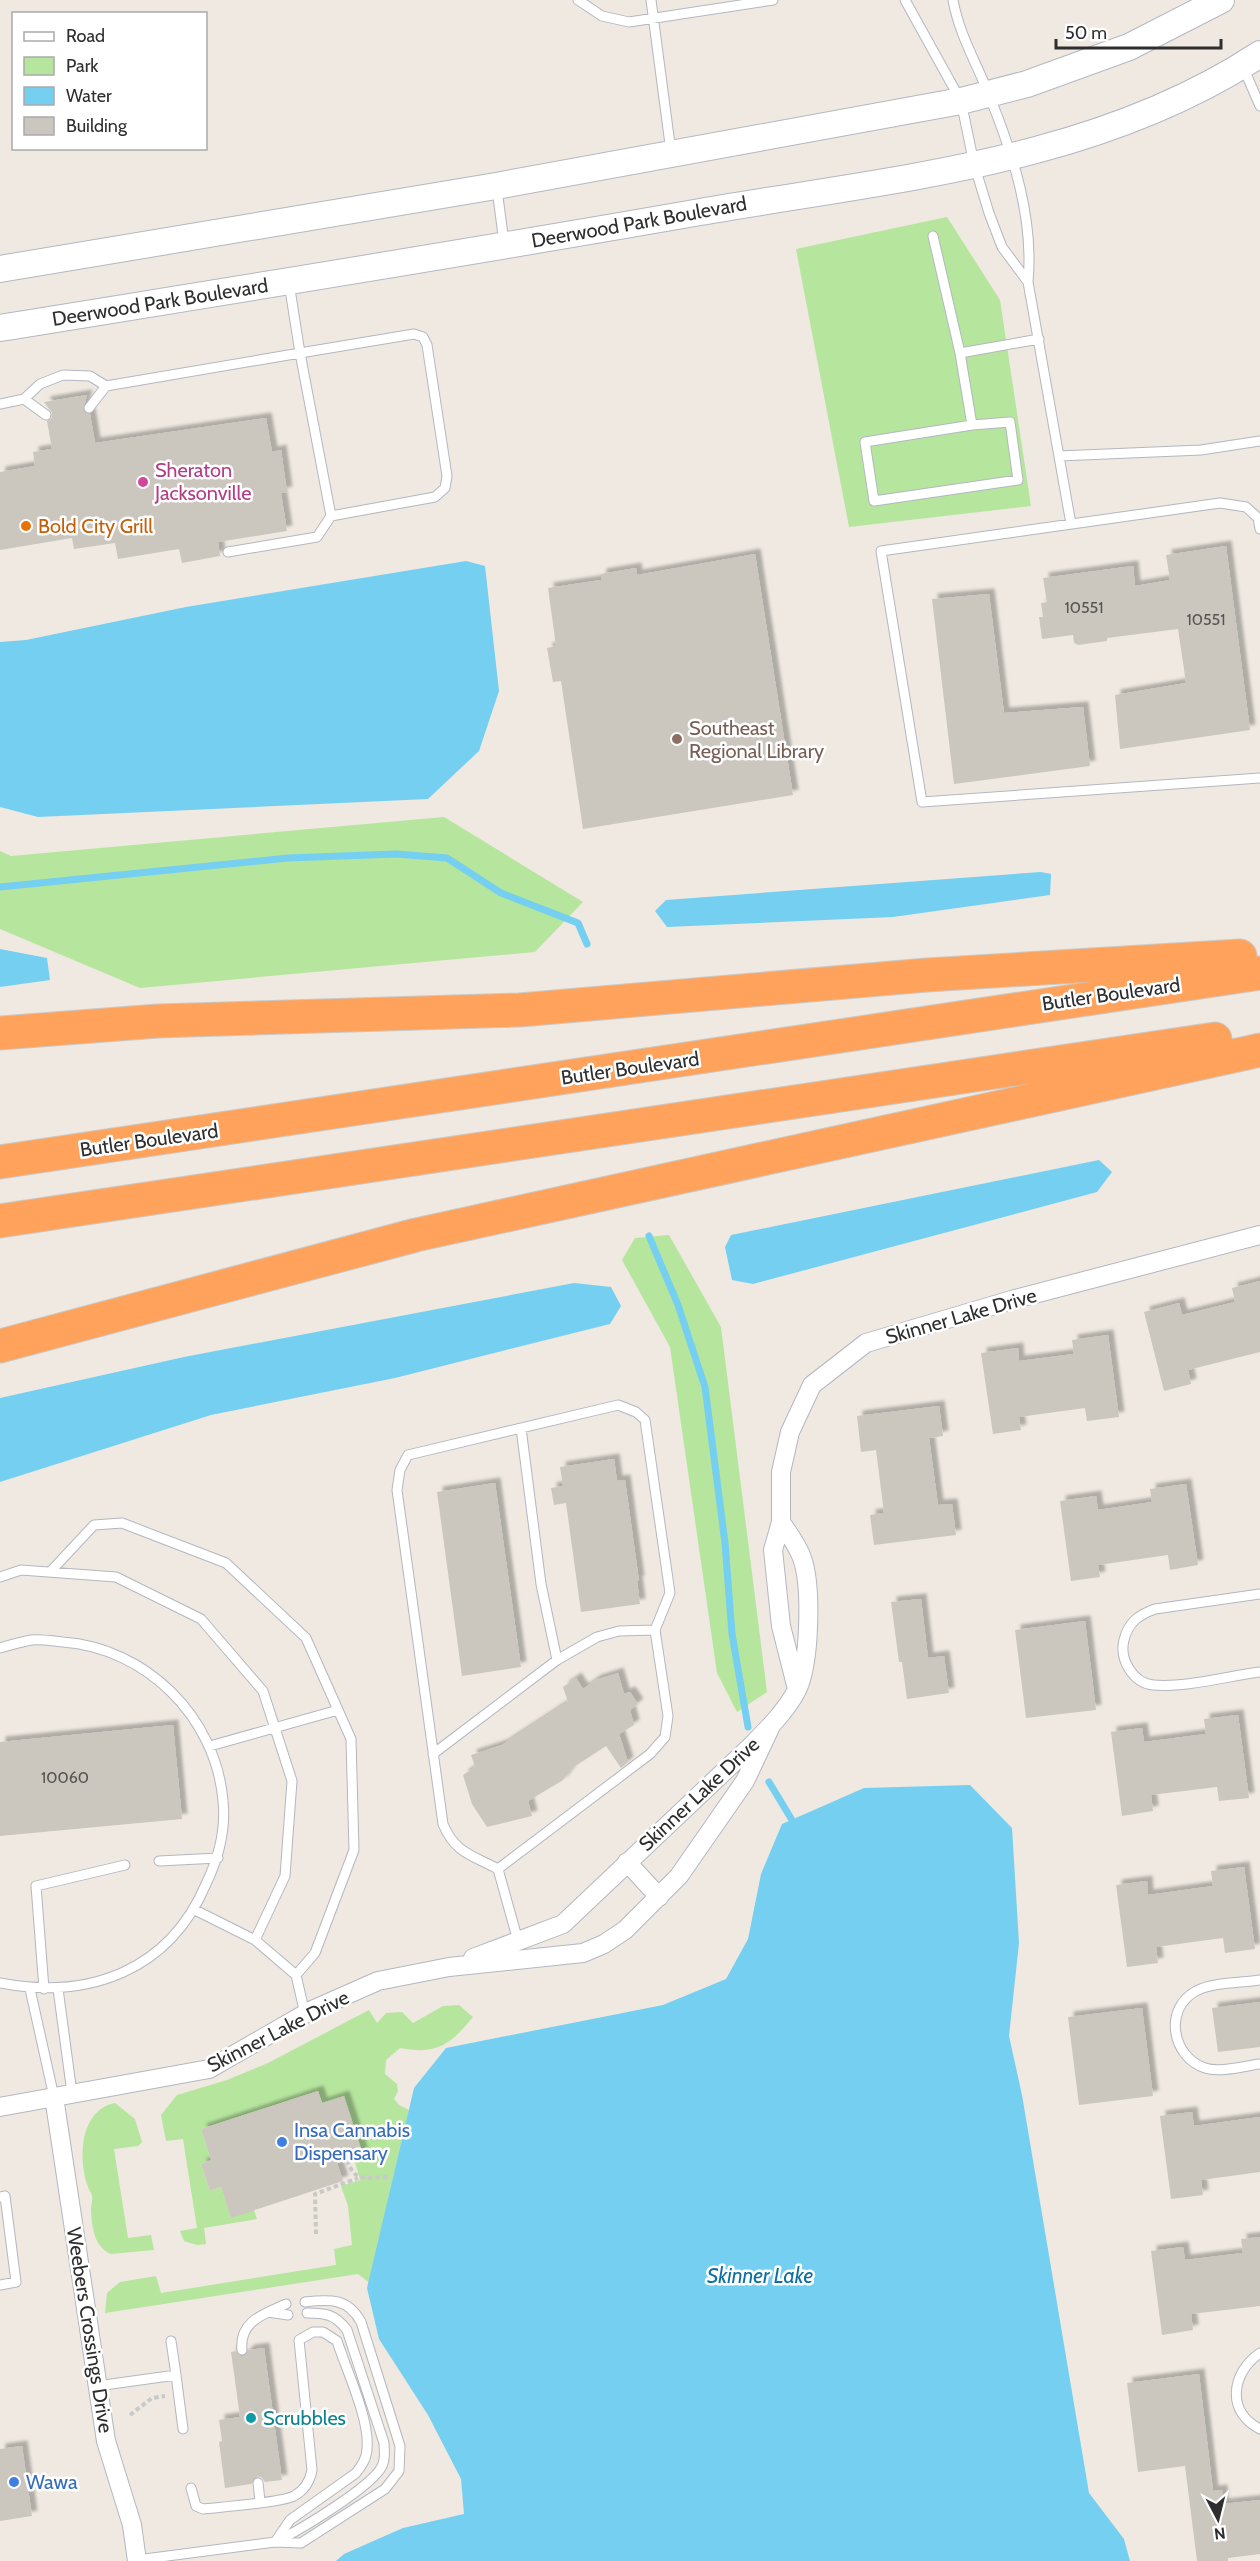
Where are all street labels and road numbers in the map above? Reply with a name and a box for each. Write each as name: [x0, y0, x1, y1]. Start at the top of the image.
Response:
street label: Deerwood Park Boulevard: [529, 191, 749, 253]
street label: Deerwood Park Boulevard: [50, 273, 270, 331]
street label: Butler Boulevard: [1040, 972, 1182, 1016]
street label: Butler Boulevard: [559, 1046, 701, 1090]
street label: Butler Boulevard: [78, 1118, 220, 1162]
street label: Skinner Lake Drive: [883, 1283, 1039, 1349]
street label: Skinner Lake Drive: [634, 1732, 764, 1856]
street label: Skinner Lake Drive: [203, 1985, 353, 2077]
street label: Weebers Crossings Drive: [62, 2225, 118, 2435]

